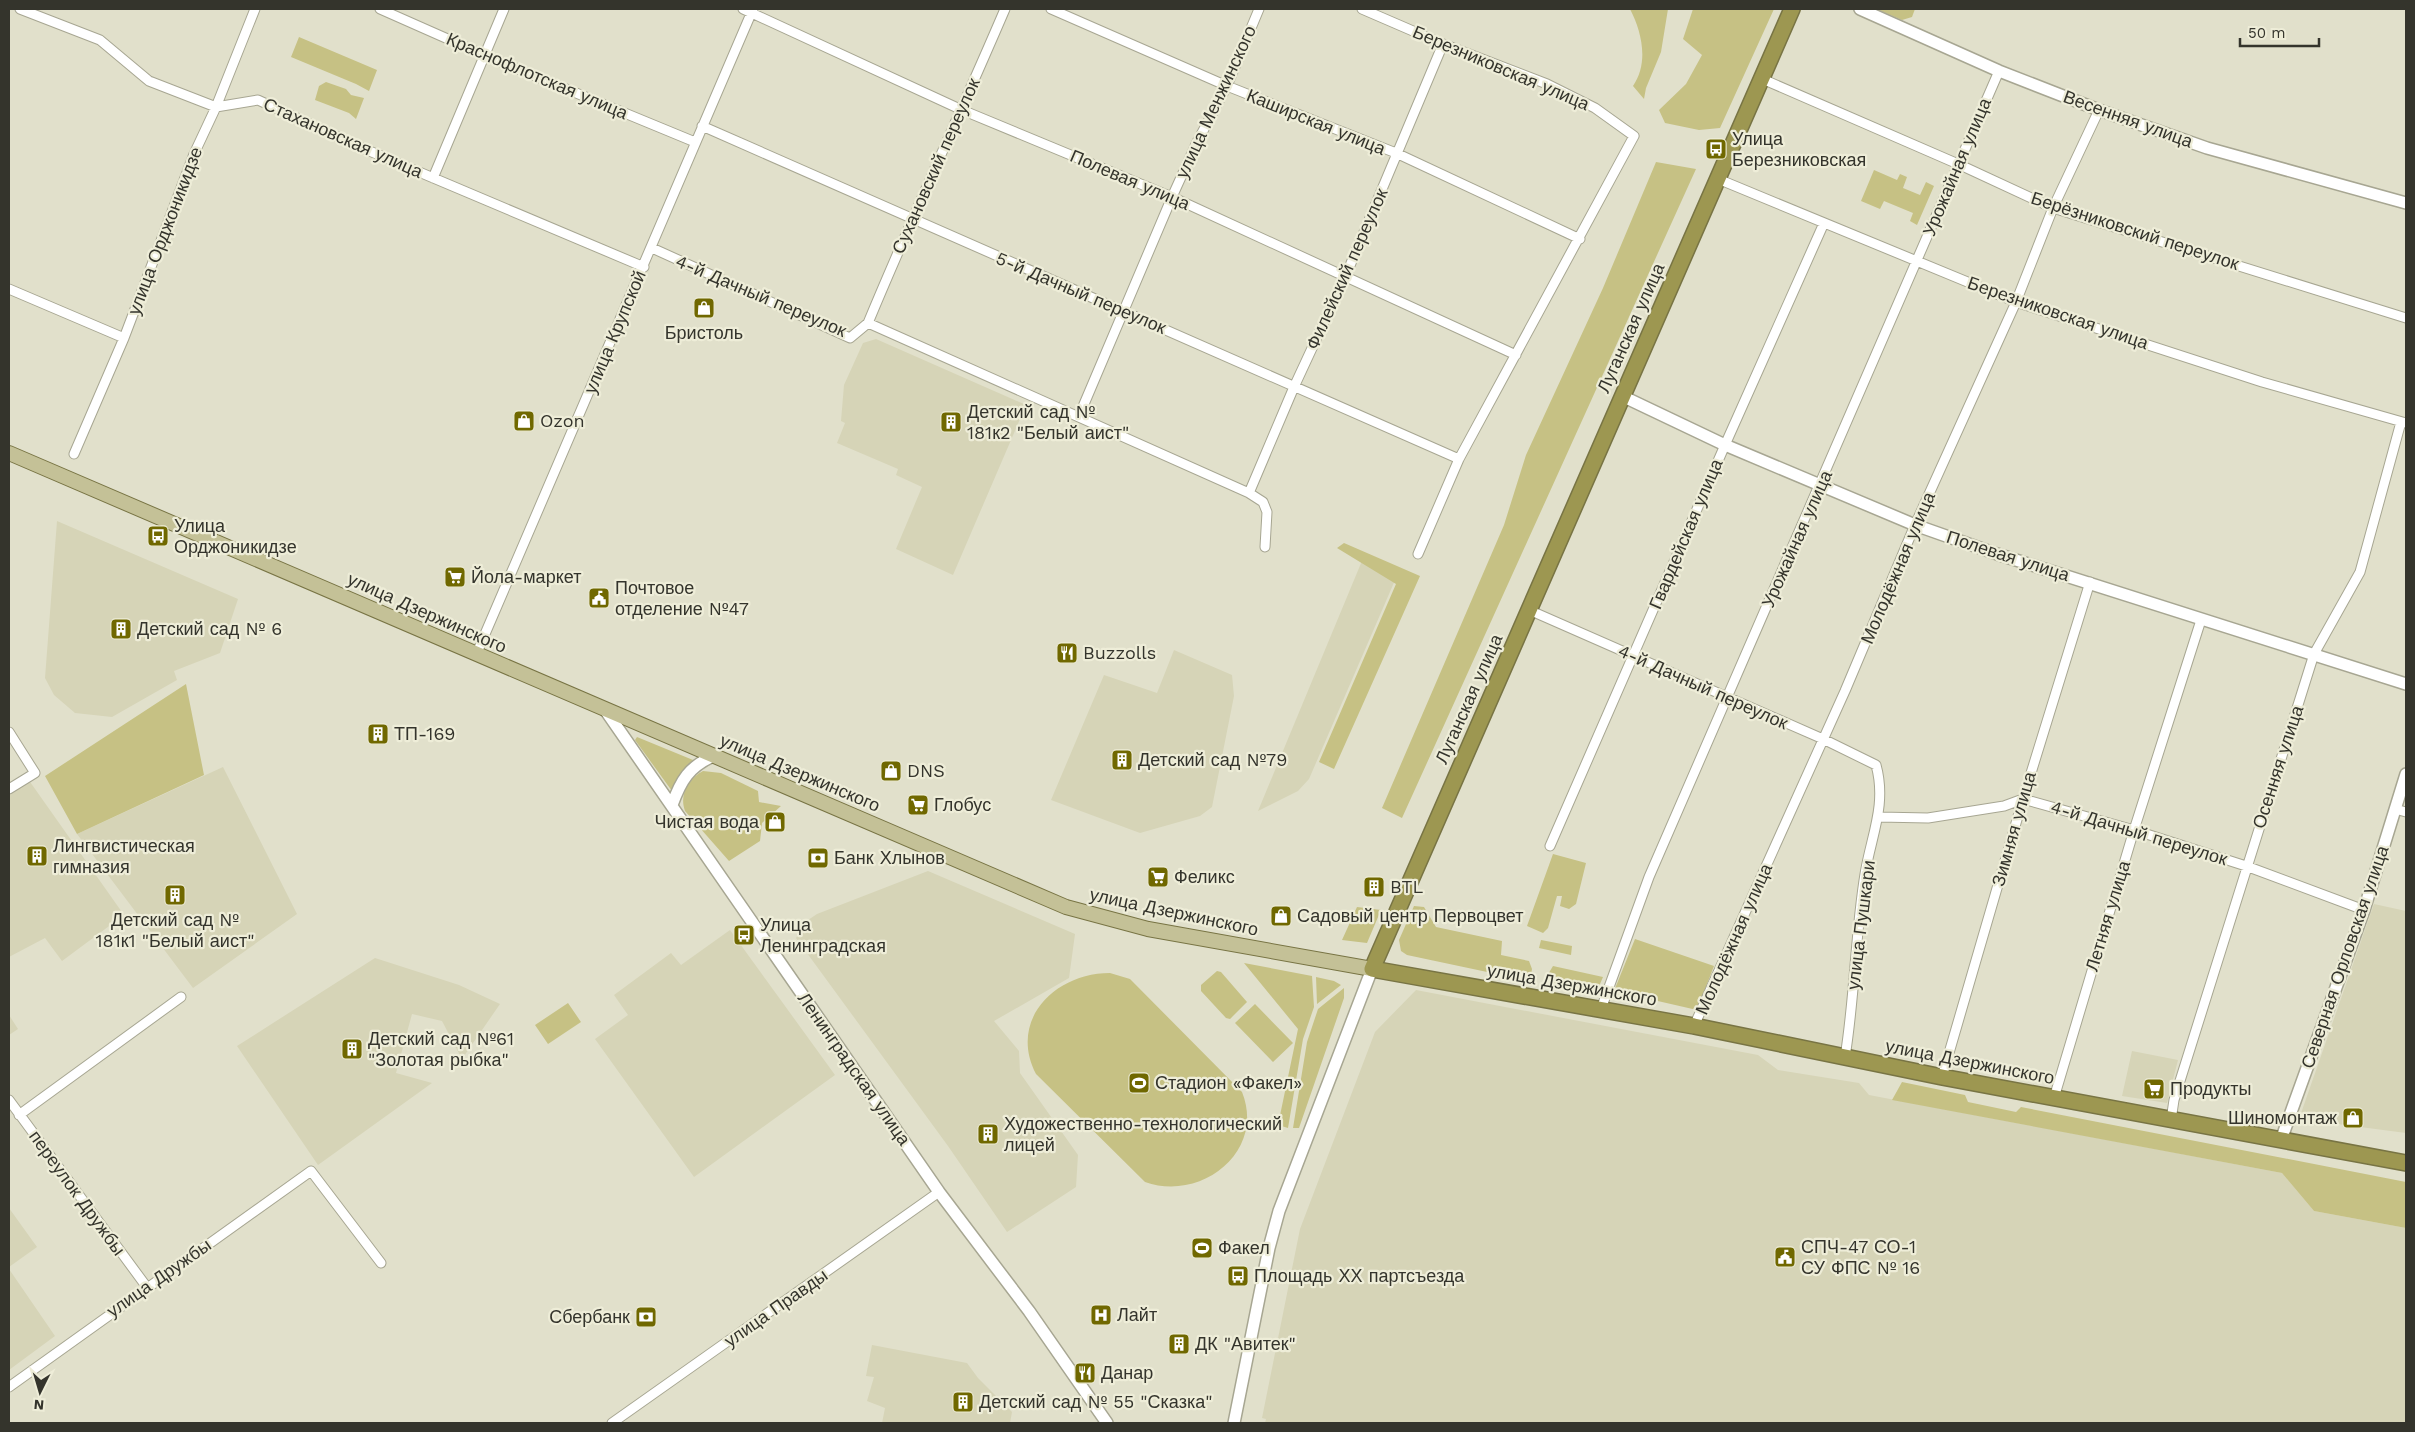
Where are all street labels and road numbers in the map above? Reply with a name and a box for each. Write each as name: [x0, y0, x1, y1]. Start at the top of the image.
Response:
street label: Березниковская улица: [1410, 21, 1594, 115]
street label: улица Менжинского: [1171, 22, 1260, 181]
street label: Краснофлотская улица: [443, 28, 632, 124]
street label: Сухановский переулок: [887, 75, 984, 257]
street label: Каширская улица: [1244, 84, 1389, 159]
street label: Весенняя улица: [2061, 85, 2197, 152]
street label: Стахановская улица: [260, 93, 427, 182]
street label: Урожайная улица: [1918, 94, 1995, 239]
street label: улица Орджоникидзе: [123, 144, 206, 318]
street label: Полевая улица: [1067, 145, 1194, 215]
street label: Филейский переулок: [1302, 185, 1392, 353]
street label: Берёзниковский переулок: [2029, 187, 2242, 274]
street label: 5-й Дачный переулок: [993, 247, 1170, 338]
street label: 4-й Дачный переулок: [673, 250, 850, 341]
street label: Луганская улица: [1593, 259, 1669, 396]
street label: улица Крупской: [579, 267, 650, 397]
street label: Березниковская улица: [1965, 272, 2152, 354]
street label: Гвардейская улица: [1644, 455, 1727, 612]
street label: Урожайная улица: [1757, 466, 1837, 611]
street label: Молодёжная улица: [1856, 488, 1939, 647]
street label: Полевая улица: [1944, 526, 2073, 586]
street label: улица Дзержинского: [344, 568, 510, 657]
street label: Луганская улица: [1431, 630, 1507, 767]
street label: 4-й Дачный переулок: [1615, 640, 1791, 733]
street label: Осенняя улица: [2248, 702, 2308, 831]
street label: улица Дзержинского: [717, 729, 883, 816]
street label: Зимняя улица: [1987, 768, 2040, 889]
street label: 4-й Дачный переулок: [2048, 796, 2230, 869]
street label: Северная Орловская улица: [2296, 842, 2393, 1071]
street label: Летняя улица: [2081, 857, 2135, 974]
street label: Молодёжная улица: [1691, 859, 1777, 1018]
street label: улица Пушкари: [1842, 859, 1879, 991]
street label: улица Дзержинского: [1088, 883, 1260, 940]
street label: улица Дзержинского: [1486, 959, 1659, 1010]
street label: Ленинградская улица: [794, 988, 916, 1150]
street label: улица Дзержинского: [1884, 1035, 2056, 1088]
street label: переулок Дружбы: [25, 1126, 130, 1259]
street label: улица Дружбы: [103, 1234, 215, 1321]
street label: улица Правды: [720, 1264, 831, 1351]

